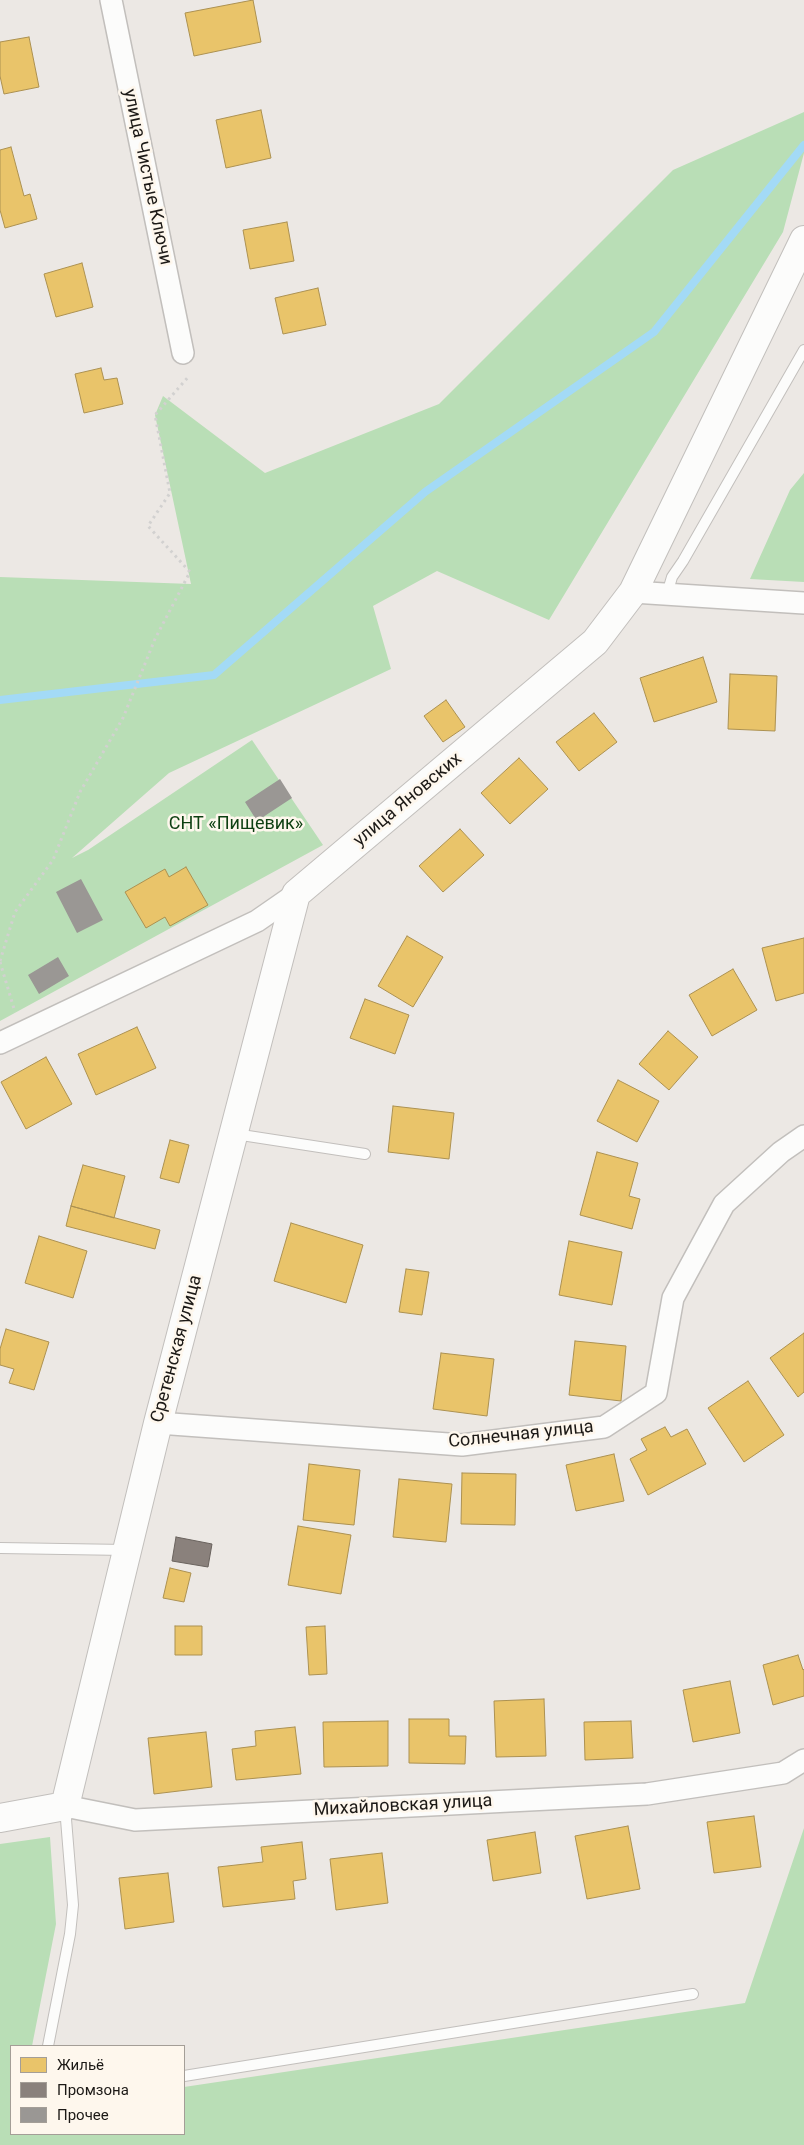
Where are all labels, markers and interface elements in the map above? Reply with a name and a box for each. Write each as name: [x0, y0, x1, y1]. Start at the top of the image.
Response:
street label: улица Чистые Ключи: [118, 87, 176, 267]
street label: улица Яновских: [349, 748, 467, 852]
park label: СНТ «Пищевик»: [169, 813, 303, 835]
street label: Сретенская улица: [147, 1273, 207, 1425]
street label: Солнечная улица: [447, 1417, 595, 1453]
street label: Михайловская улица: [313, 1791, 493, 1821]
legend: [10, 2045, 185, 2135]
text: Жильё: [57, 2056, 104, 2074]
text: Промзона: [57, 2081, 129, 2099]
text: Прочее: [57, 2106, 109, 2124]

